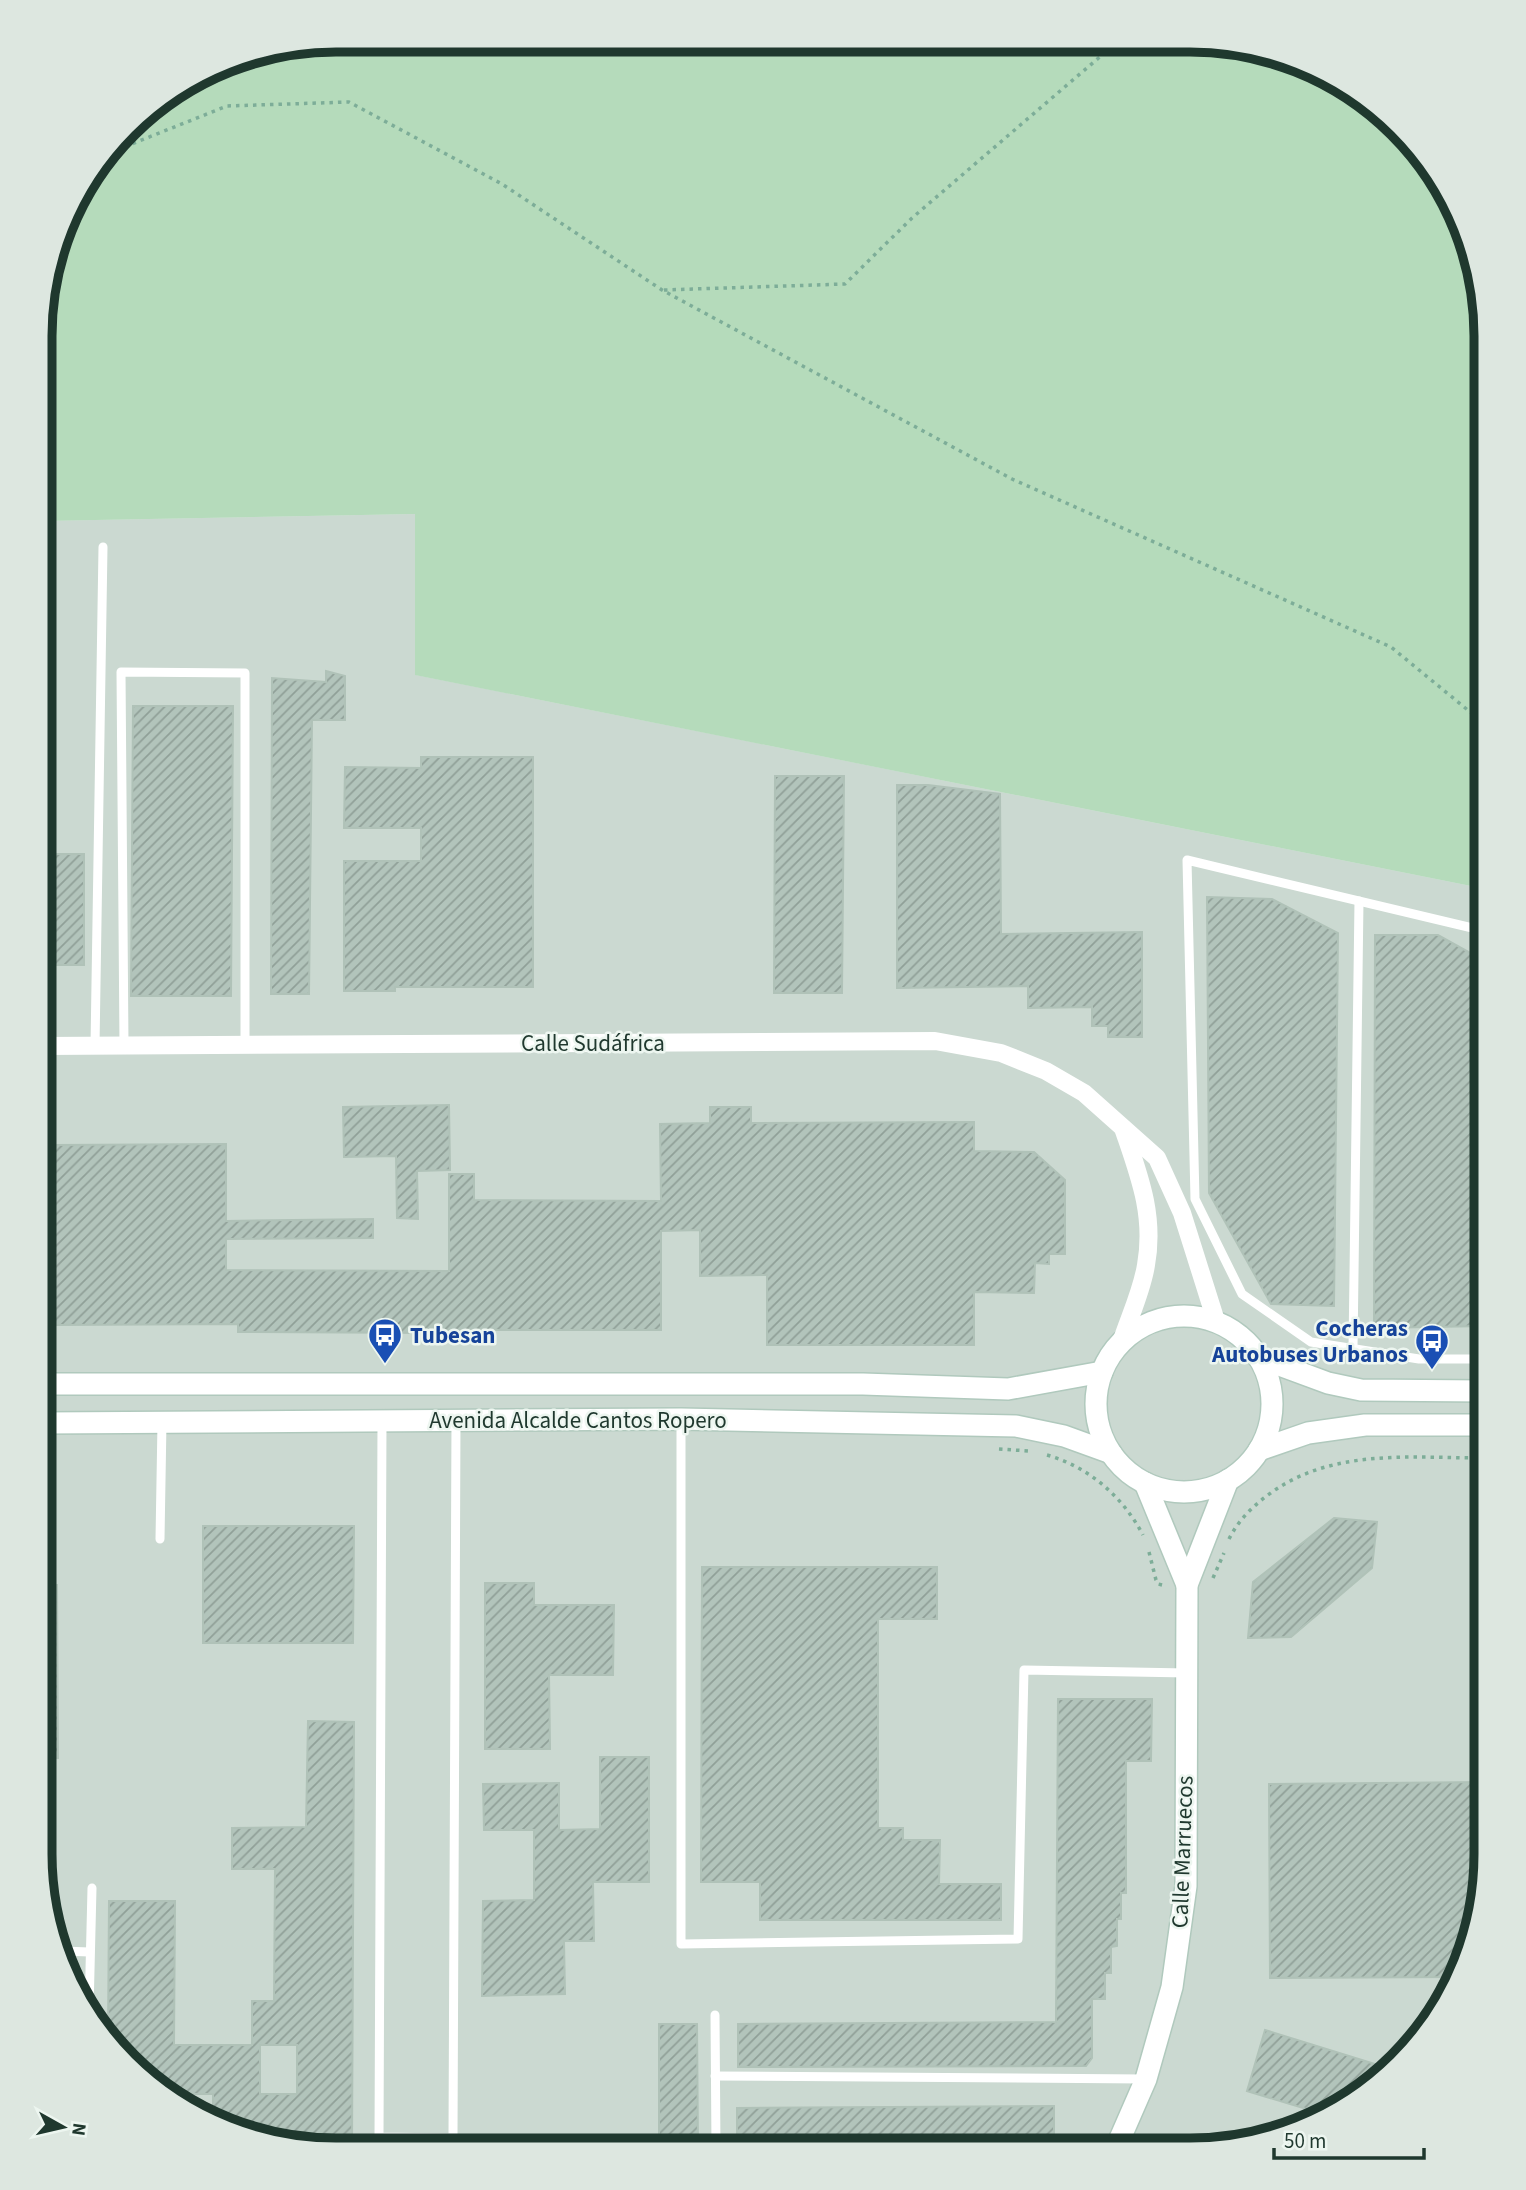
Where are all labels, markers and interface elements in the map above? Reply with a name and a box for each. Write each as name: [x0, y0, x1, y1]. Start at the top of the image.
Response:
street label: Calle Sudáfrica: [521, 1027, 665, 1060]
place label: Cocheras Autobuses Urbanos: [1211, 1312, 1408, 1371]
bus stop icon: Tubesan: [366, 1316, 404, 1365]
place label: Tubesan: [410, 1319, 495, 1352]
bus stop icon: Cocheras Autobuses Urbanos: [1413, 1322, 1451, 1371]
street label: Avenida Alcalde Cantos Ropero: [429, 1404, 727, 1437]
street label: Calle Marruecos: [1163, 1775, 1202, 1929]
north arrow: [28, 2092, 98, 2162]
scale bar: [1274, 2116, 1424, 2160]
text: N: [64, 2121, 93, 2137]
text: 50 m: [1284, 2126, 1326, 2156]

